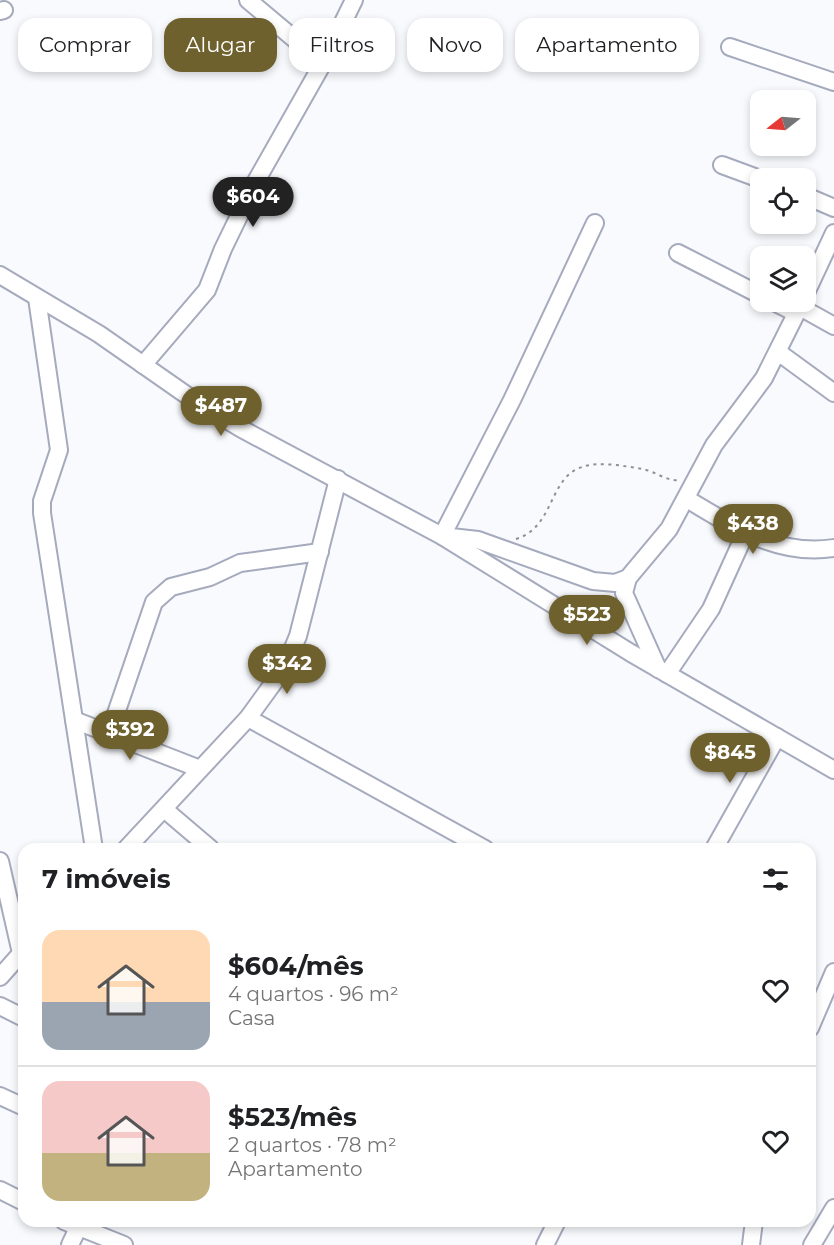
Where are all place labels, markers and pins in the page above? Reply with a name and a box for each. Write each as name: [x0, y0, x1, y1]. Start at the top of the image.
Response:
pin: $604: [217, 177, 289, 228]
pin: $487: [185, 386, 257, 437]
pin: $438: [717, 504, 789, 555]
pin: $523: [551, 595, 623, 646]
pin: $342: [251, 644, 323, 695]
pin: $392: [94, 710, 166, 761]
pin: $845: [694, 733, 766, 784]

